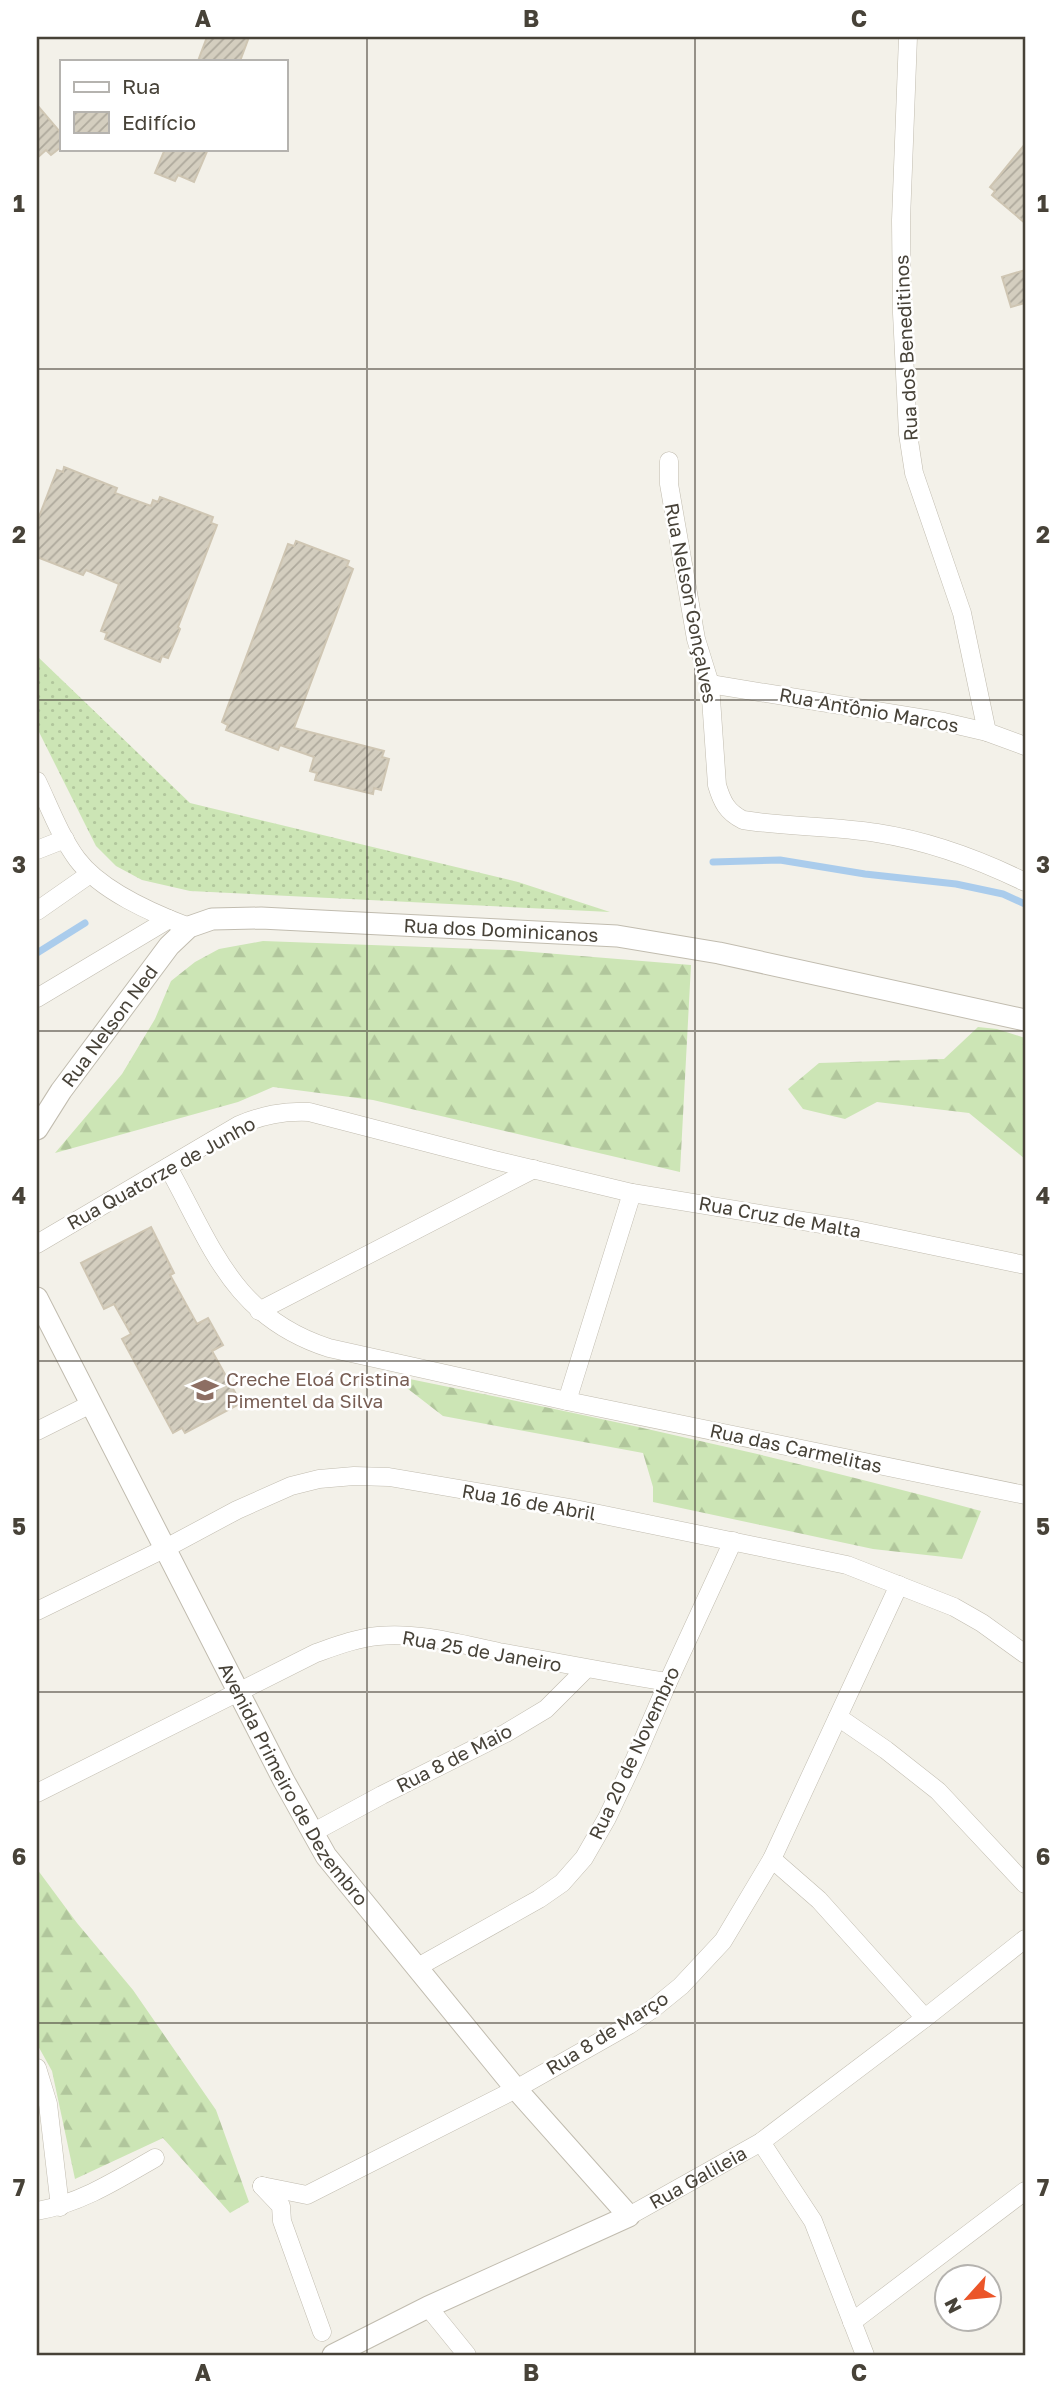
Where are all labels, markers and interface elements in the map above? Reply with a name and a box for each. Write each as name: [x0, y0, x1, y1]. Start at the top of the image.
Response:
text: A: [195, 4, 212, 32]
text: B: [523, 4, 539, 32]
text: C: [851, 4, 867, 32]
legend: [60, 60, 287, 150]
text: Rua: [122, 73, 160, 99]
text: Edifício: [122, 109, 196, 135]
text: 1: [13, 189, 25, 217]
text: 1: [1037, 189, 1049, 217]
street label: Rua dos Beneditinos: [889, 254, 922, 442]
street label: Rua Nelson Gonçalves: [661, 501, 722, 705]
text: 2: [12, 520, 26, 548]
text: 2: [1036, 520, 1050, 548]
street label: Rua Antônio Marcos: [778, 682, 961, 737]
text: 3: [12, 850, 26, 878]
text: 3: [1036, 850, 1050, 878]
street label: Rua dos Dominicanos: [403, 913, 599, 946]
street label: Rua Nelson Ned: [56, 960, 162, 1091]
street label: Rua Quatorze de Junho: [62, 1111, 259, 1234]
text: 4: [12, 1181, 26, 1209]
text: 4: [1036, 1181, 1050, 1209]
street label: Rua Cruz de Malta: [697, 1191, 863, 1242]
place label: Creche Eloá Cristina Pimentel da Silva: [226, 1367, 410, 1412]
school or university icon: Creche Eloá Cristina Pimentel da Silva: [190, 1375, 220, 1405]
street label: Rua das Carmelitas: [708, 1418, 884, 1477]
street label: Rua 16 de Abril: [460, 1478, 598, 1525]
text: 5: [12, 1512, 26, 1540]
text: 5: [1036, 1512, 1050, 1540]
street label: Rua 25 de Janeiro: [401, 1625, 564, 1676]
street label: Avenida Primeiro de Dezembro: [214, 1658, 374, 1910]
street label: Rua 20 de Novembro: [583, 1663, 684, 1843]
street label: Rua 8 de Maio: [392, 1719, 516, 1797]
text: 6: [12, 1842, 26, 1870]
text: 6: [1036, 1842, 1050, 1870]
street label: Rua 8 de Março: [542, 1986, 672, 2079]
street label: Rua Galileia: [645, 2141, 750, 2213]
text: 7: [13, 2173, 25, 2201]
text: 7: [1037, 2173, 1049, 2201]
north arrow: [932, 2262, 1002, 2332]
text: N: [939, 2294, 966, 2318]
text: A: [195, 2358, 212, 2386]
text: B: [523, 2358, 539, 2386]
text: C: [851, 2358, 867, 2386]

